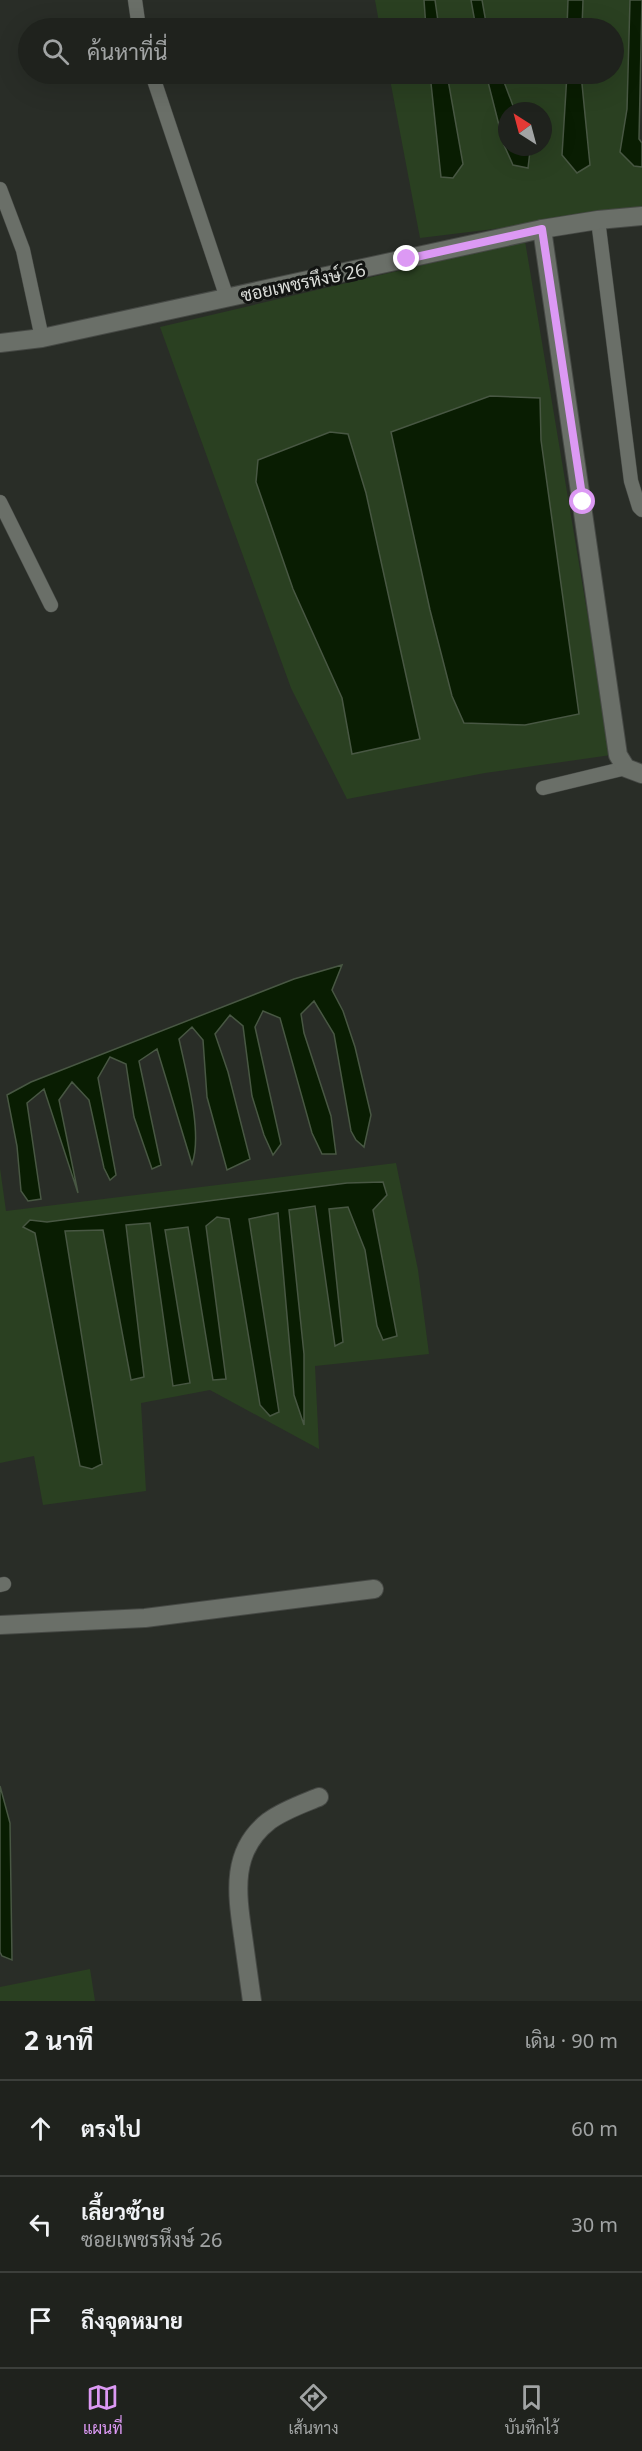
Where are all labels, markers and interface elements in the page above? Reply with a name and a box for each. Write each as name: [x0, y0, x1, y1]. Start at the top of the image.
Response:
search box: [18, 18, 624, 84]
icon: search: [39, 35, 72, 68]
text: ค้นหาที่นี่: [87, 36, 167, 66]
north arrow: [498, 102, 552, 156]
route end: [393, 245, 419, 271]
street label: ซอยเพชรหึงษ์ 26: [238, 257, 368, 307]
route start: [569, 488, 595, 514]
text: 2 นาที: [24, 2022, 93, 2058]
text: เดิน · 90 m: [525, 2027, 618, 2054]
icon: ahead: [24, 2112, 57, 2145]
text: ตรงไป: [81, 2113, 141, 2143]
text: 60 m: [571, 2115, 618, 2142]
text: เลี้ยวซ้าย: [81, 2196, 165, 2226]
icon: left: [24, 2208, 57, 2241]
text: 30 m: [571, 2211, 618, 2238]
text: ซอยเพชรหึงษ์ 26: [81, 2226, 222, 2253]
icon: arrive: [24, 2304, 57, 2337]
text: ถึงจุดหมาย: [81, 2305, 183, 2335]
tab: แผนที่: [83, 2381, 123, 2439]
tab: เส้นทาง: [289, 2381, 339, 2439]
tab: บันทึกไว้: [504, 2381, 559, 2439]

